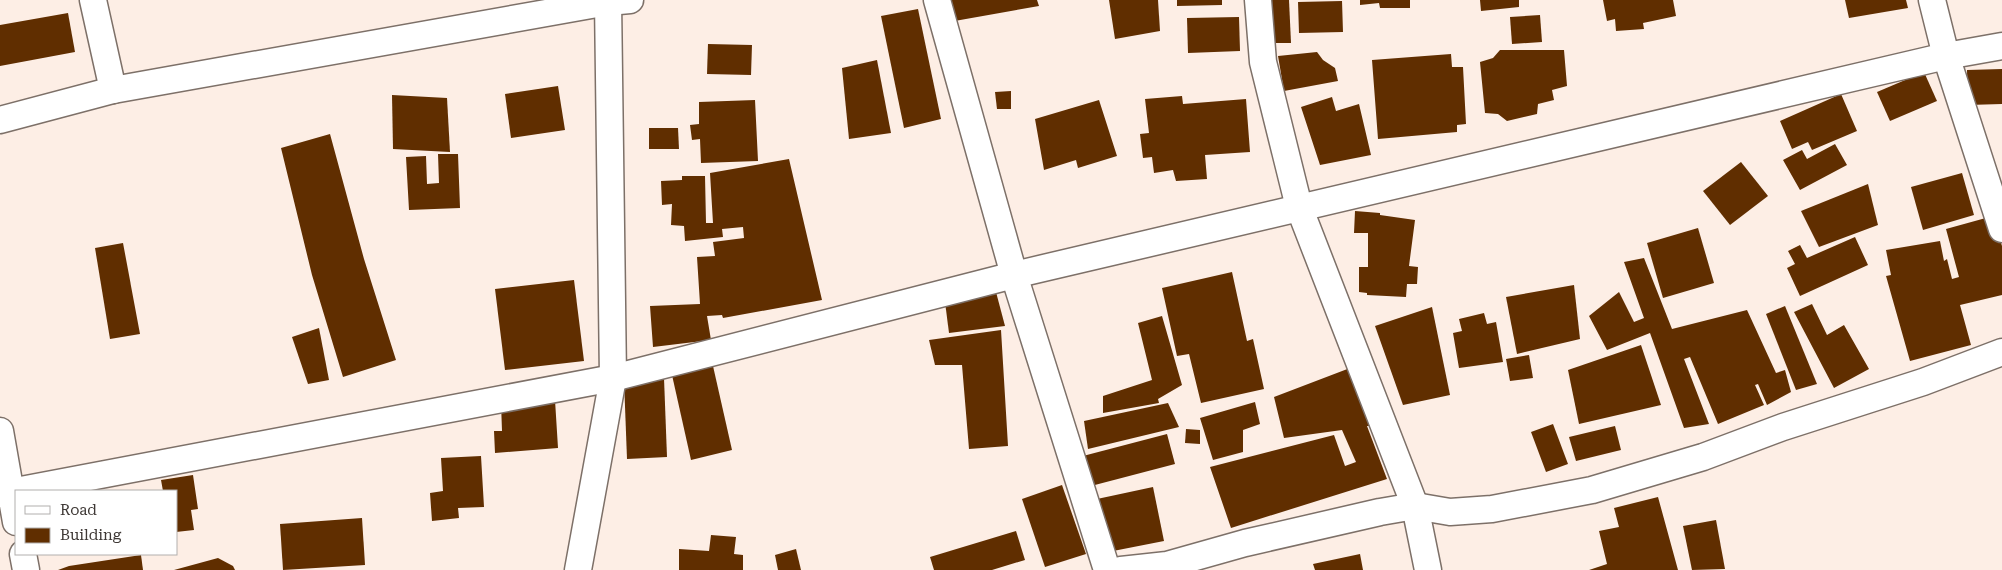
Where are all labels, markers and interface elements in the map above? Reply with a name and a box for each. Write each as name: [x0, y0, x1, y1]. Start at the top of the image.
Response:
legend: [15, 490, 178, 555]
text: Road: [60, 501, 97, 519]
text: Building: [60, 526, 122, 544]

